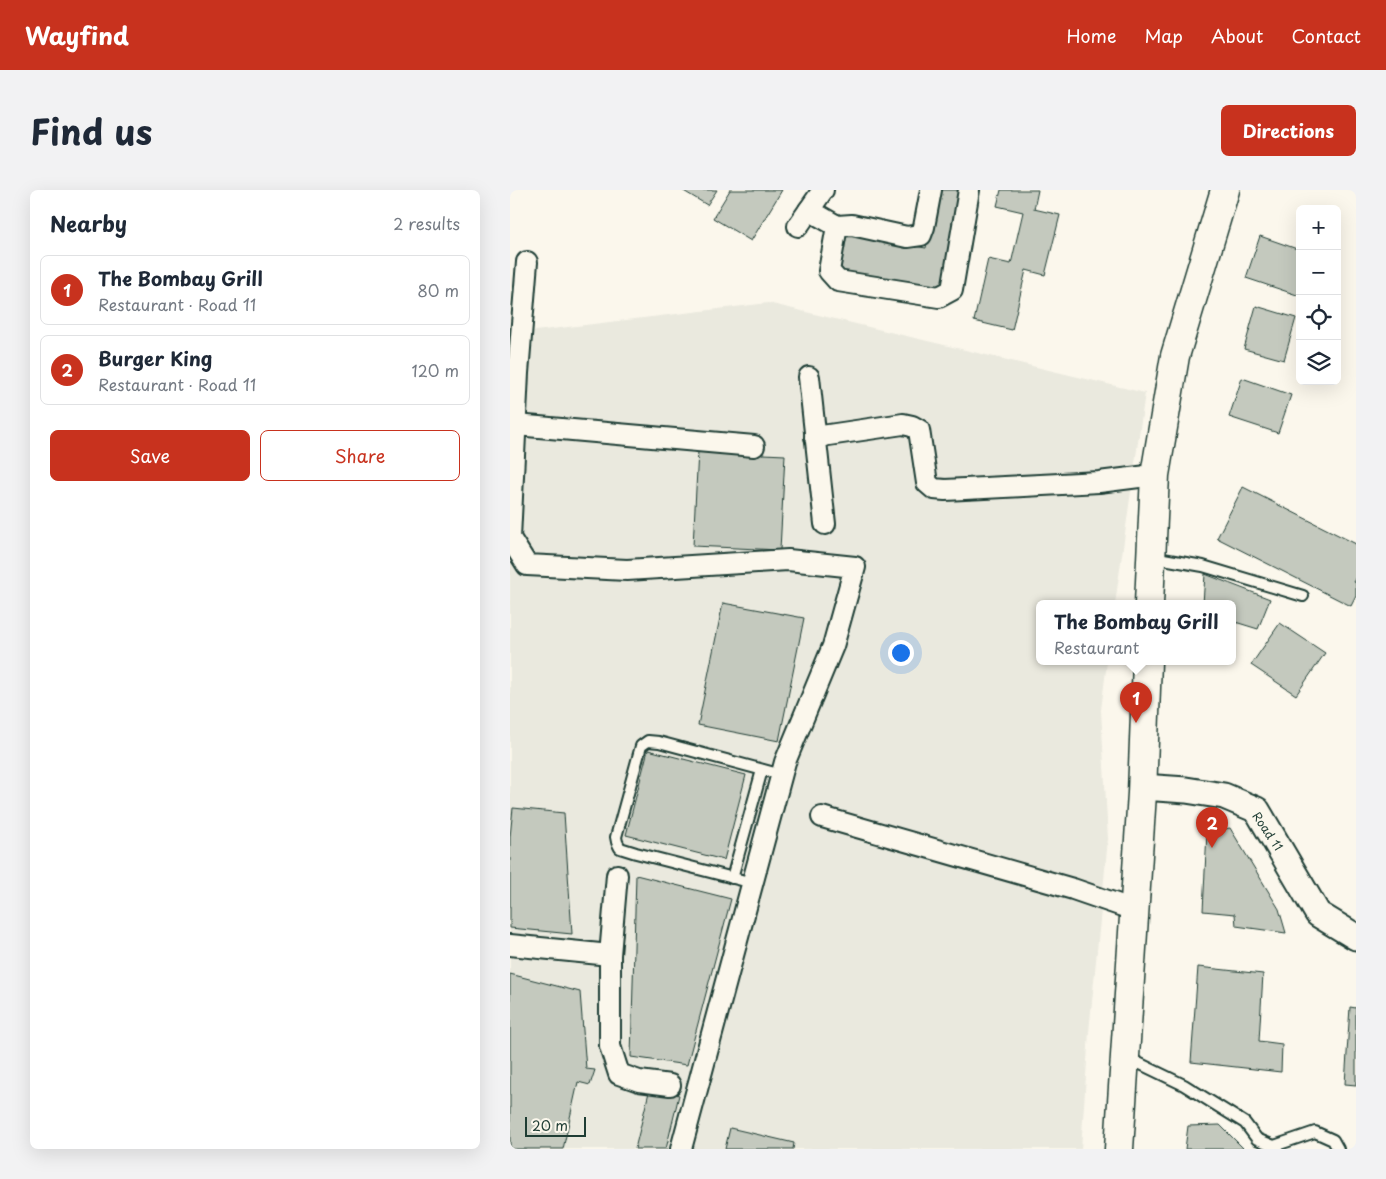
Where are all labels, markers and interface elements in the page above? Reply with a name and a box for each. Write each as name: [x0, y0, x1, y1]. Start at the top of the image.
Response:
text: Wayfind: [25, 17, 129, 53]
text: Home: [1066, 22, 1116, 49]
text: Map: [1144, 22, 1183, 49]
text: About: [1211, 22, 1263, 49]
text: Contact: [1291, 22, 1361, 49]
text: Find us: [30, 104, 152, 157]
button: Directions: [1221, 105, 1356, 156]
map controls: [1296, 205, 1341, 385]
button: +: [1296, 205, 1341, 250]
text: Nearby: [50, 207, 127, 239]
text: 2 results: [393, 211, 460, 235]
button: −: [1296, 250, 1341, 295]
text: The Bombay Grill: [98, 264, 263, 292]
text: 1: [63, 278, 71, 302]
text: 80 m: [417, 278, 459, 302]
text: Restaurant · Road 11: [98, 292, 256, 316]
button: locate: [1296, 295, 1341, 340]
button: layers: [1296, 340, 1341, 385]
text: Burger King: [98, 344, 212, 372]
text: 2: [61, 358, 73, 382]
text: 120 m: [412, 358, 459, 382]
text: Restaurant · Road 11: [98, 372, 256, 396]
button: Save: [50, 430, 250, 481]
button: Share: [260, 430, 460, 481]
popup: [1036, 600, 1236, 665]
text: The Bombay Grill: [1054, 607, 1218, 635]
text: Restaurant: [1054, 635, 1139, 659]
your location: [888, 640, 914, 666]
pin: 1: [1120, 682, 1152, 723]
pin: 2: [1196, 807, 1228, 848]
street label: Road 11: [1248, 808, 1288, 854]
scale bar: [525, 1114, 586, 1137]
text: 20 m: [532, 1115, 568, 1136]

